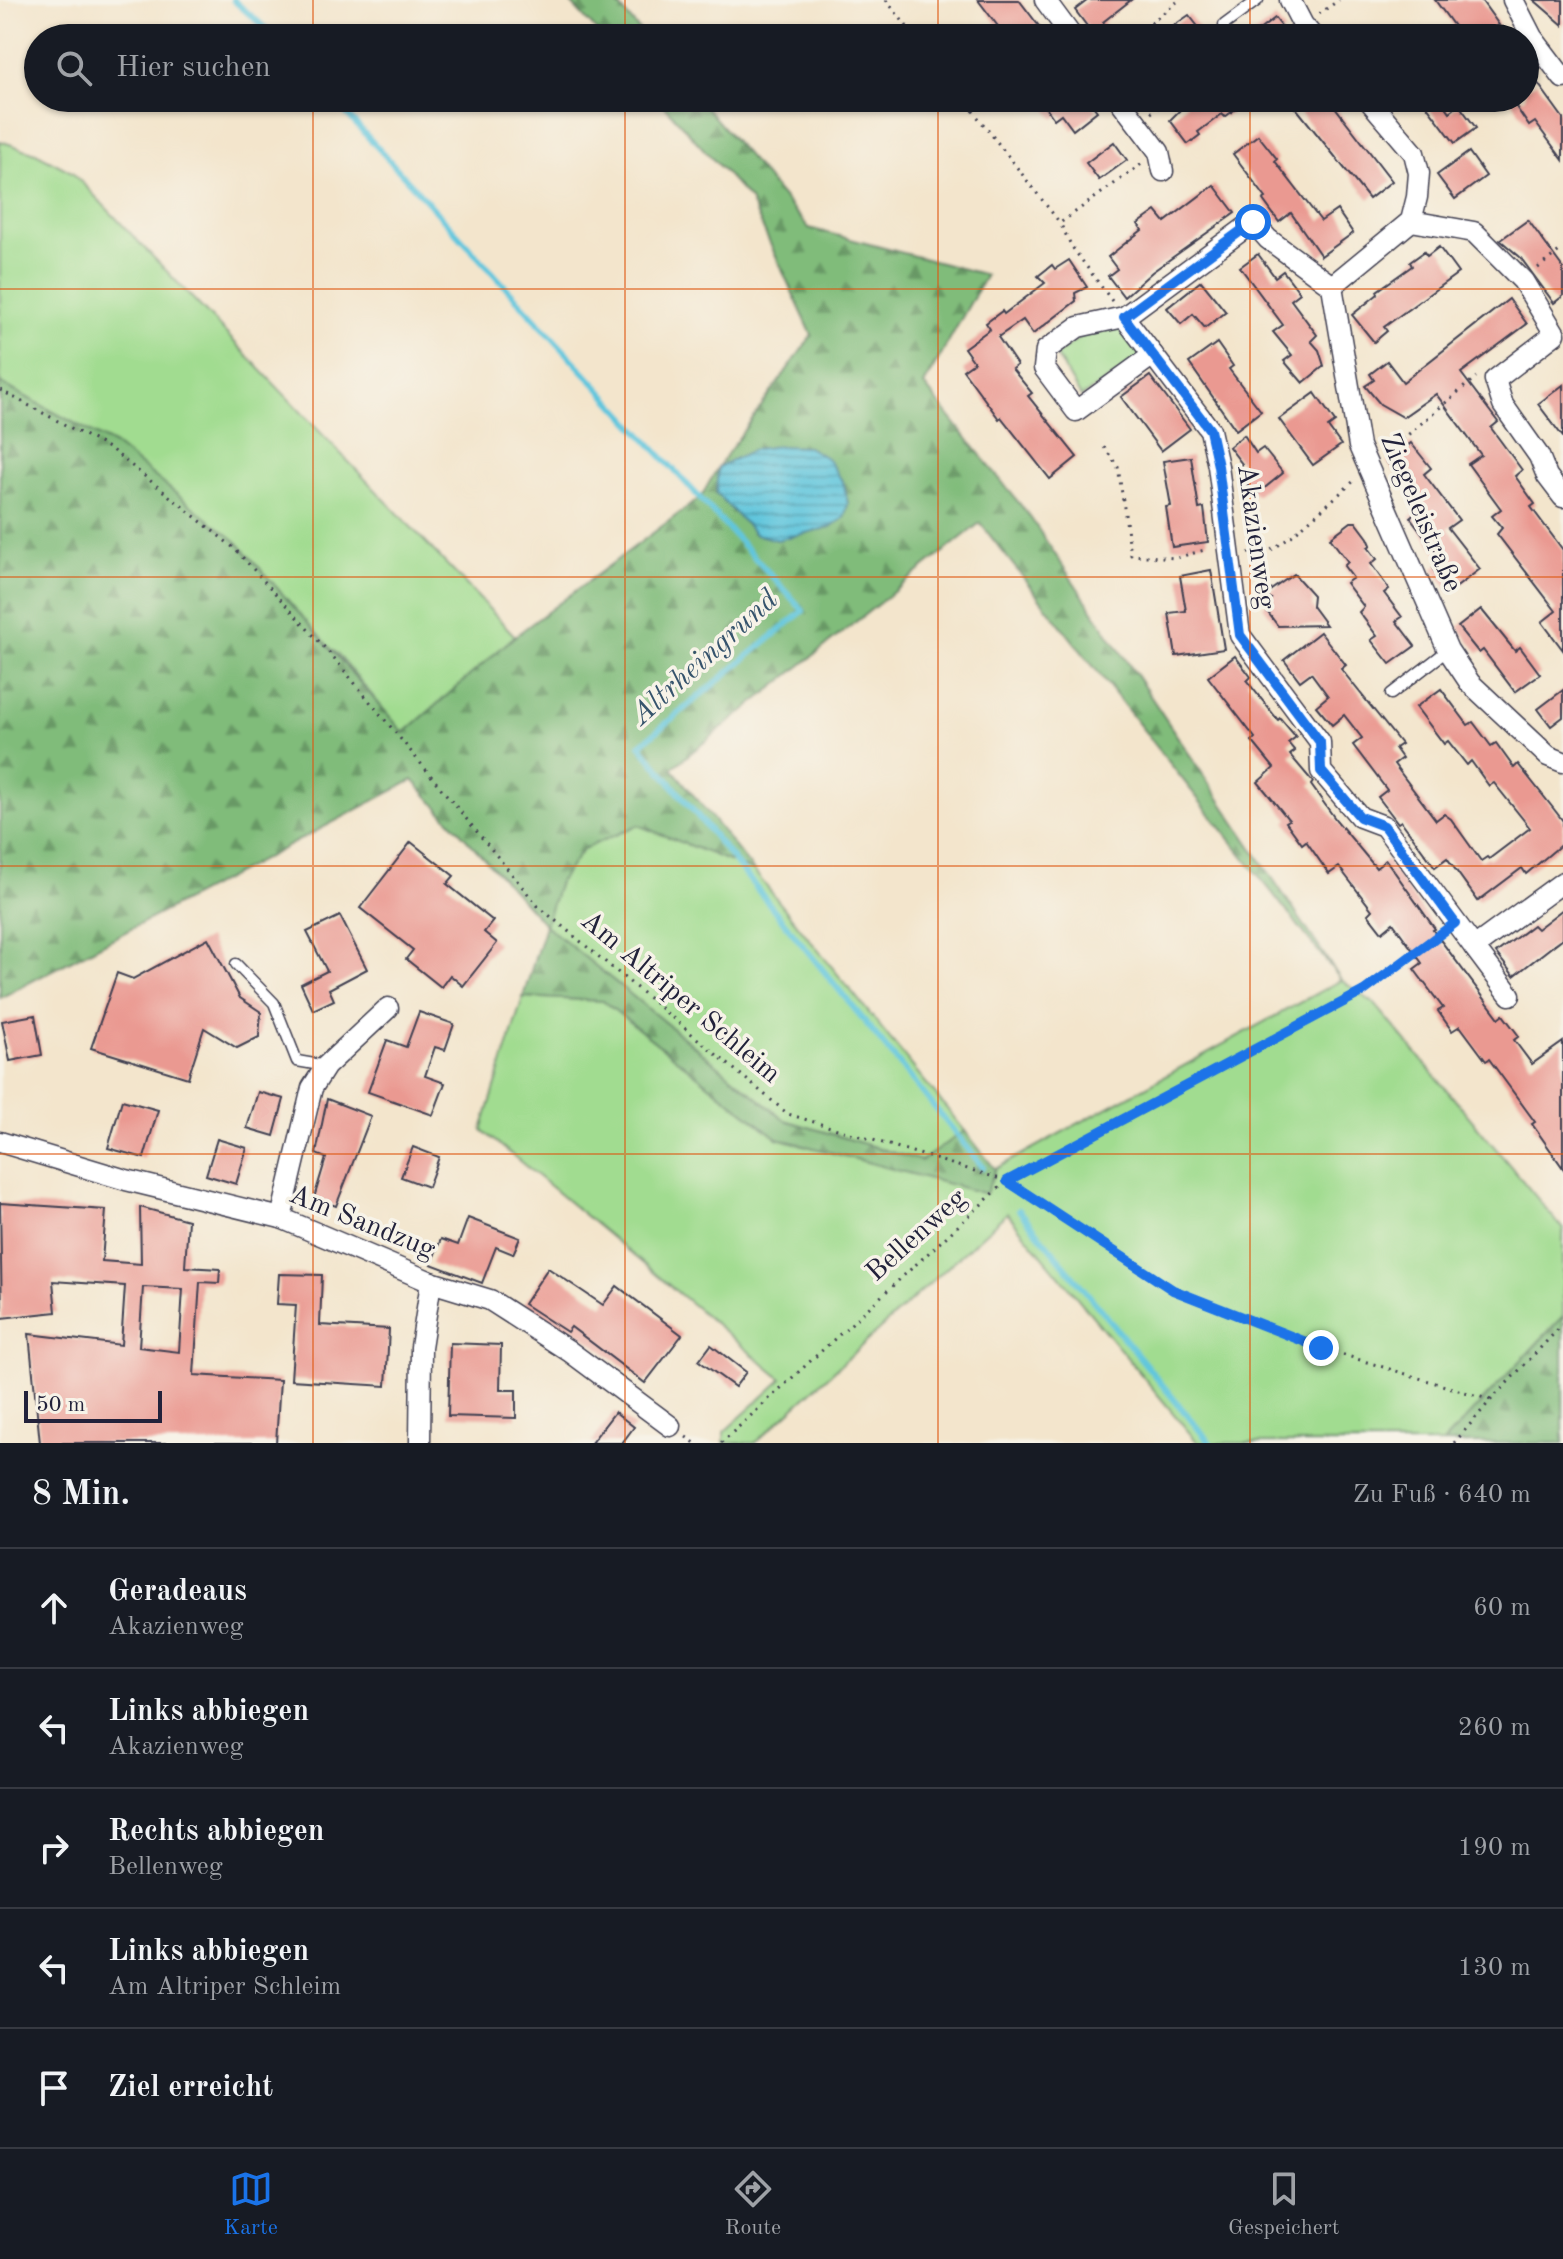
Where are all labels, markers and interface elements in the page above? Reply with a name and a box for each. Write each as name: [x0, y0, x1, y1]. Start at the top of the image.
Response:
search box: [24, 24, 1539, 112]
icon: search: [52, 46, 96, 90]
text: Hier suchen: [116, 53, 271, 83]
route start: [1235, 204, 1271, 240]
street label: Ziegeleistraße: [1374, 429, 1466, 597]
street label: Akazienweg: [1231, 463, 1279, 611]
water label: Altrheingrund: [625, 584, 785, 733]
street label: Am Altriper Schleim: [575, 907, 785, 1089]
street label: Am Sandzug: [285, 1181, 439, 1265]
street label: Bellenweg: [862, 1184, 972, 1288]
route end: [1303, 1330, 1339, 1366]
scale bar: [24, 1387, 162, 1423]
text: 50 m: [36, 1394, 85, 1416]
text: 8 Min.: [32, 1478, 130, 1512]
text: Zu Fuß · 640 m: [1353, 1482, 1531, 1508]
text: Geradeaus: [108, 1577, 247, 1607]
icon: ahead: [32, 1586, 76, 1630]
text: 60 m: [1473, 1595, 1531, 1621]
text: Akazienweg: [108, 1614, 244, 1640]
text: Links abbiegen: [108, 1697, 309, 1727]
icon: left: [32, 1706, 76, 1750]
text: 260 m: [1458, 1715, 1531, 1741]
text: Akazienweg: [108, 1734, 244, 1760]
text: Rechts abbiegen: [108, 1817, 325, 1847]
icon: right: [32, 1826, 76, 1870]
text: 190 m: [1458, 1835, 1531, 1861]
text: Bellenweg: [108, 1854, 223, 1880]
text: Links abbiegen: [108, 1937, 309, 1967]
icon: left: [32, 1946, 76, 1990]
text: 130 m: [1458, 1955, 1531, 1981]
text: Am Altriper Schleim: [108, 1974, 341, 2000]
icon: arrive: [32, 2066, 76, 2110]
text: Ziel erreicht: [108, 2073, 273, 2103]
tab: Karte: [224, 2167, 278, 2242]
tab: Route: [725, 2167, 781, 2242]
tab: Gespeichert: [1228, 2167, 1339, 2242]

